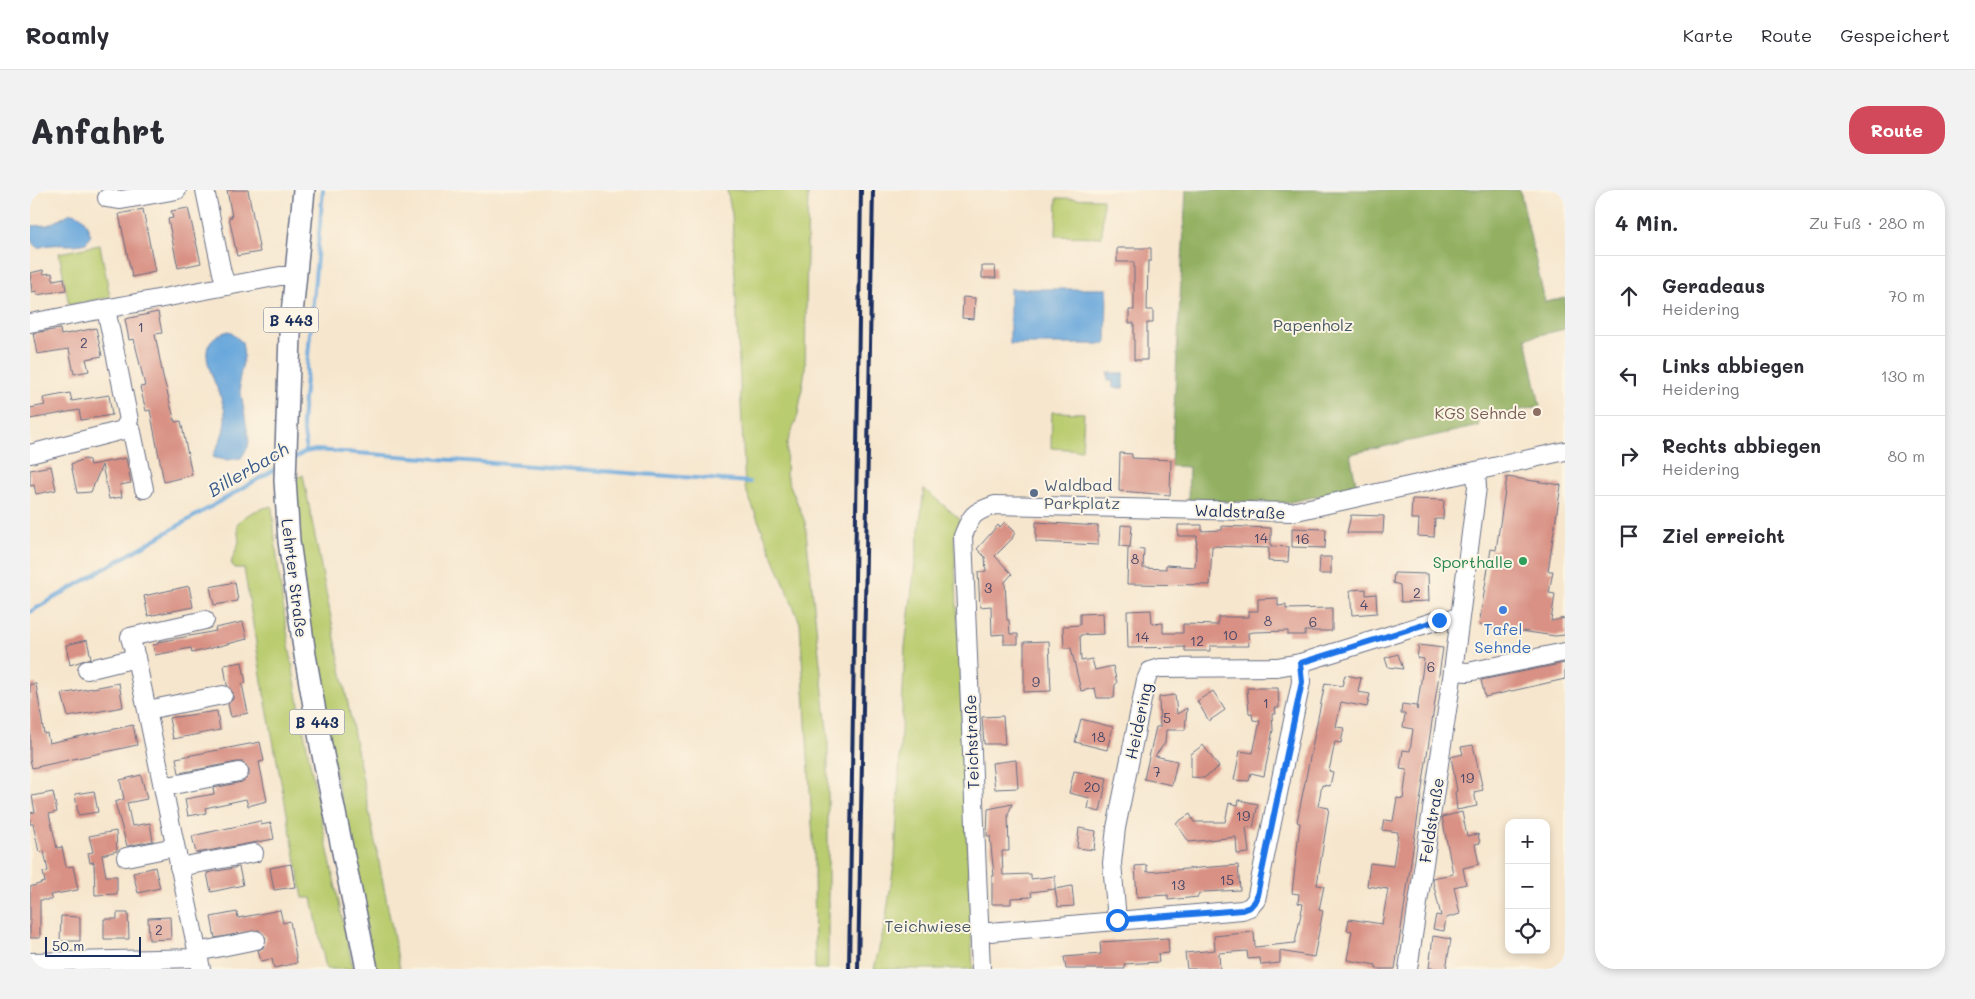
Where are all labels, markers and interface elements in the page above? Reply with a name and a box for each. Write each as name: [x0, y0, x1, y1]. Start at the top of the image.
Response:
text: Roamly: [25, 19, 109, 50]
text: Karte: [1683, 23, 1733, 47]
text: Route: [1761, 23, 1812, 47]
text: Gespeichert: [1840, 23, 1950, 47]
button: Route: [1849, 106, 1945, 154]
text: Anfahrt: [30, 107, 165, 153]
text: 4 Min.: [1615, 209, 1678, 236]
text: Zu Fuß · 280 m: [1809, 212, 1925, 233]
text: Geradeaus: [1662, 273, 1765, 298]
icon: ahead: [1615, 282, 1643, 310]
text: 70 m: [1888, 285, 1925, 306]
text: Heidering: [1662, 298, 1739, 319]
road number: B 443: [264, 308, 318, 332]
park label: Papenholz: [1273, 314, 1353, 335]
house number: 1: [138, 317, 144, 336]
house number: 2: [80, 333, 88, 352]
text: Links abbiegen: [1662, 353, 1804, 378]
icon: left: [1615, 362, 1643, 390]
text: 130 m: [1881, 365, 1925, 386]
text: Heidering: [1662, 378, 1739, 399]
place label: KGS Sehnde: [1434, 402, 1527, 423]
marker: KGS Sehnde: [1531, 406, 1543, 418]
text: Rechts abbiegen: [1662, 433, 1821, 458]
water label: Billerbach: [203, 436, 293, 502]
icon: right: [1615, 442, 1643, 470]
text: 80 m: [1888, 445, 1925, 466]
text: Heidering: [1662, 458, 1739, 479]
place label: Waldbad Parkplatz: [1044, 474, 1120, 513]
marker: Waldbad Parkplatz: [1028, 487, 1040, 499]
street label: Waldstraße: [1194, 499, 1286, 523]
street label: Lehrter Straße: [277, 517, 313, 639]
icon: arrive: [1615, 522, 1643, 550]
text: Ziel erreicht: [1662, 523, 1785, 548]
house number: 14: [1254, 528, 1269, 547]
house number: 16: [1295, 529, 1309, 548]
house number: 8: [1131, 549, 1139, 568]
place label: Sporthalle: [1433, 551, 1513, 572]
marker: Sporthalle: [1517, 555, 1529, 567]
house number: 3: [984, 578, 992, 597]
house number: 2: [1413, 583, 1421, 602]
house number: 4: [1360, 595, 1369, 614]
marker: Tafel Sehnde: [1497, 604, 1509, 616]
route end: [1428, 609, 1451, 632]
house number: 8: [1264, 611, 1272, 630]
house number: 6: [1309, 612, 1317, 631]
place label: Tafel Sehnde: [1475, 618, 1531, 657]
house number: 10: [1223, 625, 1238, 644]
house number: 14: [1135, 627, 1150, 646]
house number: 12: [1190, 631, 1204, 650]
house number: 6: [1427, 657, 1435, 676]
house number: 9: [1032, 672, 1040, 691]
street label: Heidering: [1120, 681, 1156, 761]
house number: 1: [1263, 693, 1269, 712]
street label: Teichstraße: [959, 694, 983, 790]
house number: 5: [1163, 708, 1171, 727]
road number: B 443: [290, 710, 344, 734]
house number: 18: [1091, 727, 1105, 746]
house number: 7: [1153, 762, 1161, 781]
house number: 19: [1460, 768, 1474, 787]
street label: Feldstraße: [1414, 776, 1448, 864]
house number: 20: [1084, 777, 1101, 796]
house number: 19: [1236, 806, 1250, 825]
map controls: [1505, 819, 1550, 954]
button: +: [1505, 819, 1550, 864]
button: −: [1505, 864, 1550, 909]
house number: 15: [1220, 870, 1234, 889]
house number: 13: [1171, 875, 1185, 894]
route start: [1106, 909, 1129, 932]
button: locate: [1505, 909, 1550, 954]
park label: Teichwiese: [884, 915, 972, 936]
house number: 2: [155, 920, 163, 939]
scale bar: [45, 934, 141, 957]
text: 50 m: [52, 936, 84, 955]

